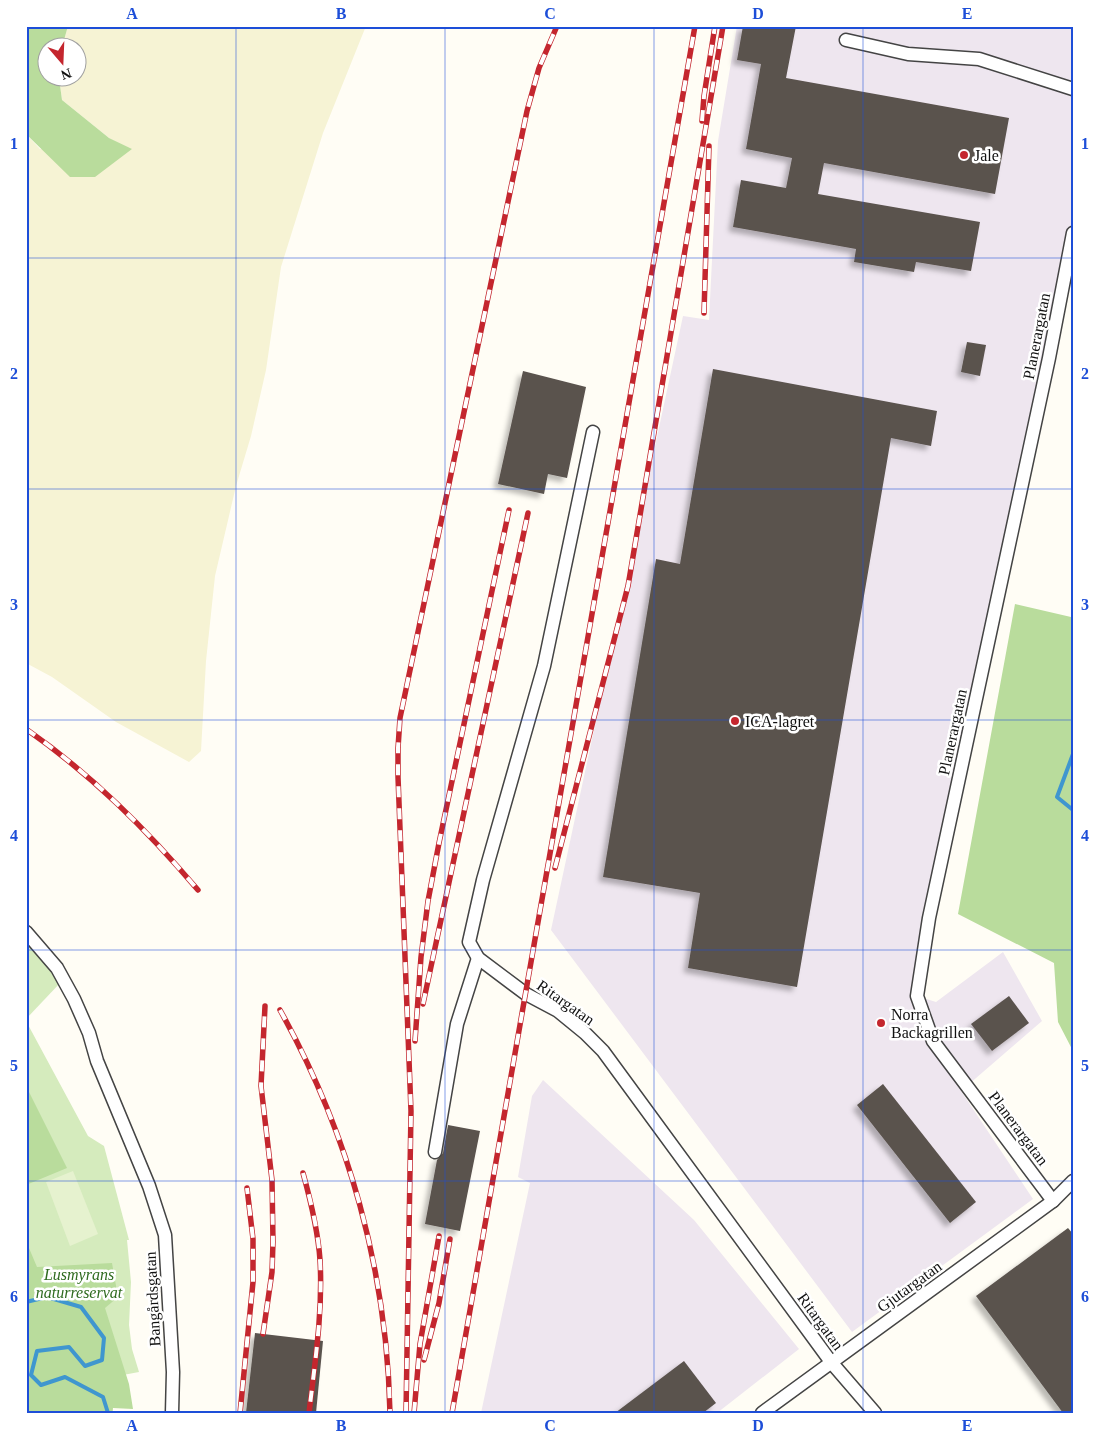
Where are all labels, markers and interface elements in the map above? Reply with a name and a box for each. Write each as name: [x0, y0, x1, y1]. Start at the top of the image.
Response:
text: A: [126, 5, 138, 22]
text: B: [336, 5, 347, 22]
text: C: [544, 5, 556, 22]
text: D: [752, 5, 764, 22]
text: E: [962, 5, 972, 22]
north arrow: [38, 38, 88, 88]
text: N: [59, 65, 73, 83]
text: 1: [10, 135, 18, 152]
text: 1: [1081, 135, 1089, 152]
place label: Jale: [974, 147, 999, 164]
marker: Jale: [958, 149, 970, 161]
street label: Planerargatan: [1020, 291, 1054, 381]
text: 2: [10, 365, 18, 382]
text: 2: [1081, 365, 1089, 382]
text: 3: [10, 596, 18, 613]
text: 3: [1081, 596, 1089, 613]
street label: Planerargatan: [935, 687, 971, 777]
place label: ICA-lagret: [745, 713, 815, 731]
marker: ICA-lagret: [729, 715, 741, 727]
text: 4: [10, 827, 18, 844]
text: 4: [1081, 827, 1089, 844]
street label: Ritargatan: [533, 976, 598, 1029]
place label: Norra Backagrillen: [891, 1006, 973, 1042]
marker: Norra Backagrillen: [875, 1017, 887, 1029]
text: 5: [10, 1057, 18, 1074]
text: 5: [1081, 1057, 1089, 1074]
street label: Planerargatan: [985, 1088, 1052, 1169]
street label: Bangårdsgatan: [142, 1251, 164, 1347]
street label: Gjutargatan: [874, 1257, 945, 1316]
park label: Lusmyrans naturreservat: [36, 1266, 123, 1301]
text: 6: [10, 1288, 18, 1305]
text: 6: [1081, 1288, 1089, 1305]
street label: Ritargatan: [793, 1289, 847, 1354]
text: A: [126, 1417, 138, 1434]
text: B: [336, 1417, 347, 1434]
text: C: [544, 1417, 556, 1434]
text: D: [752, 1417, 764, 1434]
text: E: [962, 1417, 972, 1434]

